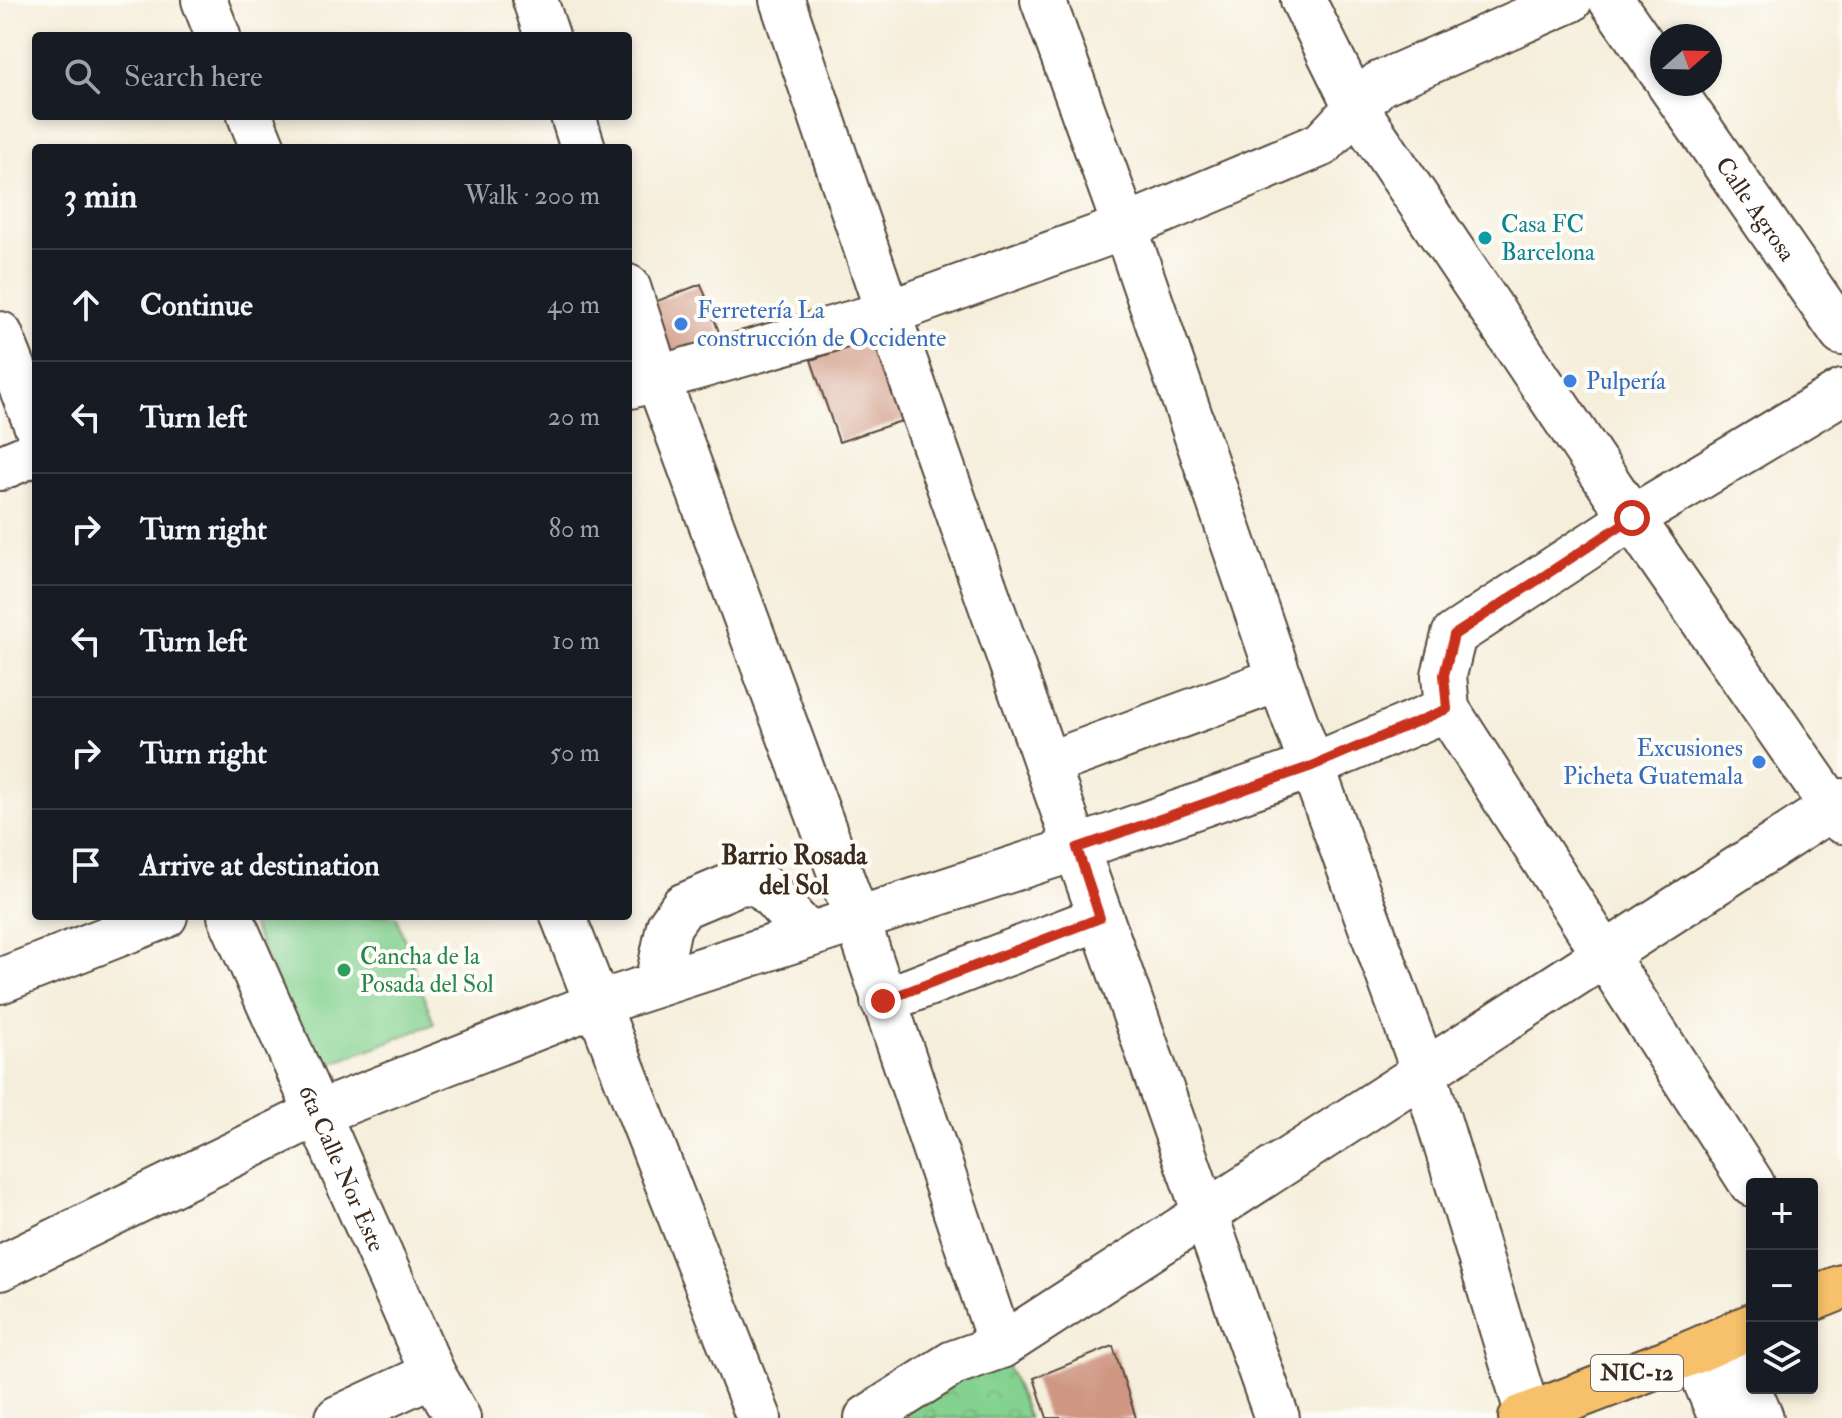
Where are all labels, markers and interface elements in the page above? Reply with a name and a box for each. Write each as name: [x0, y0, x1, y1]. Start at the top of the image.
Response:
north arrow: [1650, 24, 1722, 96]
search box: [32, 32, 632, 120]
icon: search: [60, 54, 104, 98]
text: Search here: [124, 58, 263, 95]
street label: Calle Agrosa: [1709, 151, 1803, 268]
text: 3 min: [64, 175, 137, 218]
text: Walk · 200 m: [464, 180, 600, 212]
place label: Casa FC Barcelona: [1501, 209, 1596, 268]
marker: Casa FC Barcelona: [1476, 229, 1494, 247]
icon: ahead: [64, 283, 108, 327]
text: Continue: [140, 287, 253, 324]
text: 40 m: [547, 289, 600, 321]
place label: Ferretería La construcción de Occidente: [697, 295, 946, 354]
marker: Ferretería La construcción de Occidente: [672, 315, 690, 333]
place label: Pulpería: [1586, 366, 1667, 397]
marker: Pulpería: [1561, 372, 1579, 390]
icon: left: [64, 395, 108, 439]
text: Turn left: [140, 399, 247, 436]
text: 20 m: [548, 401, 600, 433]
route start: [1614, 500, 1650, 536]
icon: right: [64, 507, 108, 551]
text: Turn right: [140, 511, 267, 548]
text: 80 m: [549, 513, 600, 545]
icon: left: [64, 619, 108, 663]
text: Turn left: [140, 623, 247, 660]
text: 10 m: [552, 625, 600, 657]
icon: right: [64, 731, 108, 775]
place label: Excusiones Picheta Guatemala: [1563, 733, 1744, 792]
text: Turn right: [140, 735, 267, 772]
text: 50 m: [550, 737, 600, 769]
marker: Excusiones Picheta Guatemala: [1750, 753, 1768, 771]
district label: Barrio Rosada del Sol: [721, 840, 868, 902]
icon: arrive: [64, 843, 108, 887]
text: Arrive at destination: [140, 847, 380, 884]
place label: Cancha de la Posada del Sol: [360, 941, 494, 1000]
marker: Cancha de la Posada del Sol: [335, 961, 353, 979]
route end: [865, 983, 901, 1019]
street label: 6ta Calle Nor Este: [291, 1080, 392, 1257]
map controls: [1746, 1178, 1818, 1394]
button: +: [1746, 1178, 1818, 1250]
button: −: [1746, 1250, 1818, 1322]
button: layers: [1746, 1322, 1818, 1394]
road number: NIC-12: [1591, 1355, 1683, 1391]

